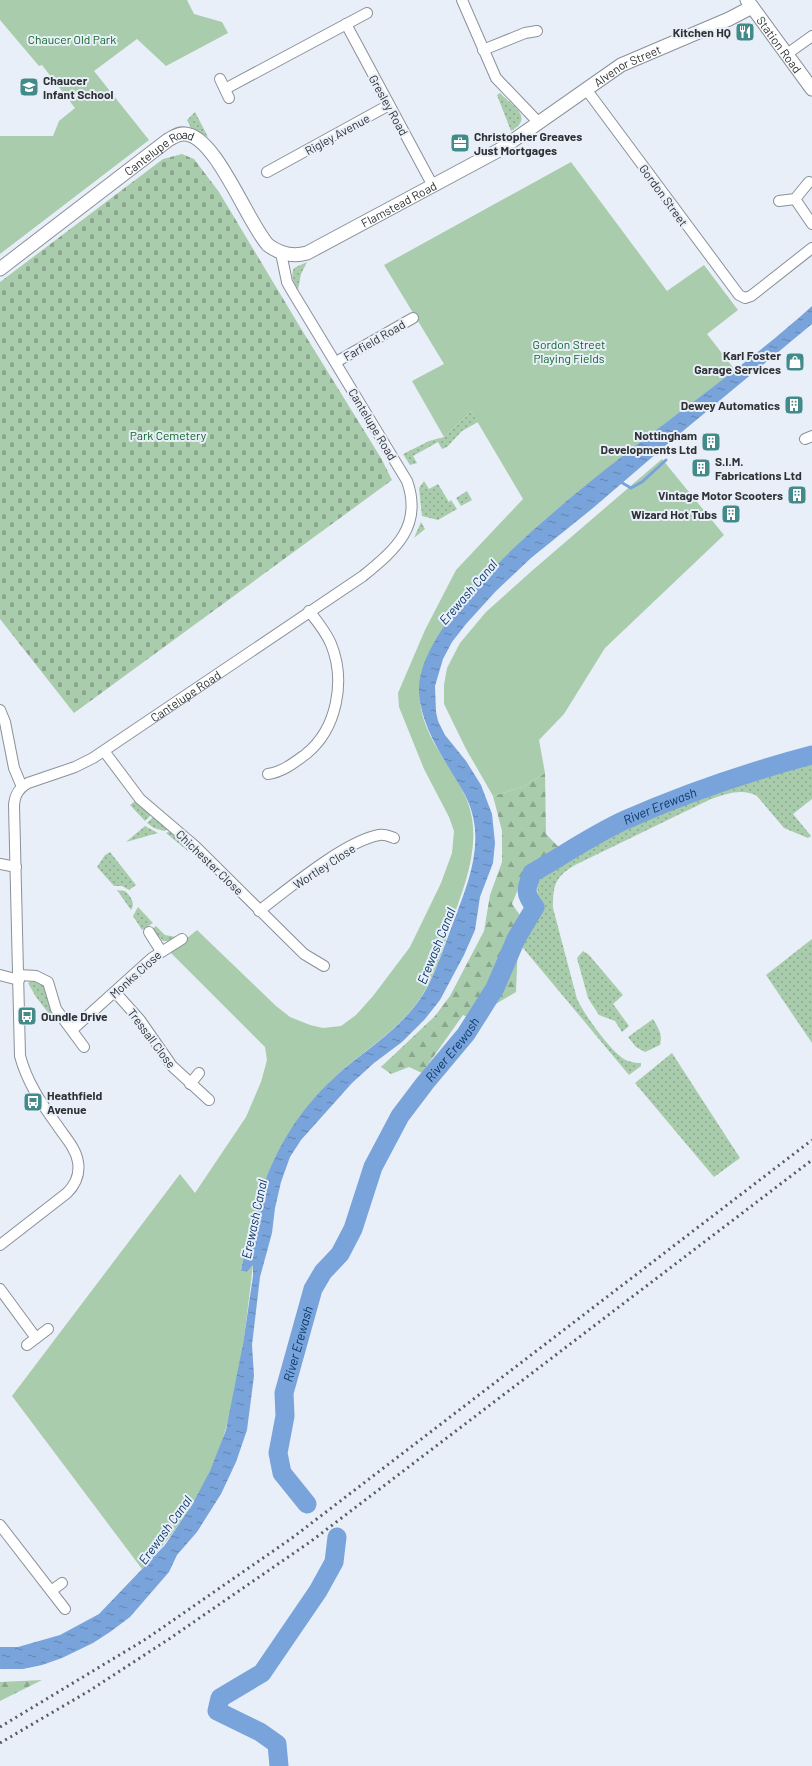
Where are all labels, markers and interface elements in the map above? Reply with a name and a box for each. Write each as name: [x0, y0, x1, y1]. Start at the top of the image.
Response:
street label: Station Road: [754, 13, 805, 76]
restaurant icon: Kitchen HQ: [734, 21, 756, 43]
place label: Kitchen HQ: [673, 25, 731, 39]
park label: Chaucer Old Park: [28, 32, 116, 46]
street label: Alvenor Street: [591, 42, 663, 89]
street label: Gresley Road: [367, 72, 411, 138]
place label: Chaucer Infant School: [43, 73, 114, 101]
school or university icon: Chaucer Infant School: [18, 76, 40, 98]
street label: Rigley Avenue: [302, 110, 372, 158]
street label: Cantelupe Road: [121, 127, 197, 178]
place label: Christopher Greaves Just Mortgages: [474, 129, 582, 157]
office icon: Christopher Greaves Just Mortgages: [449, 132, 471, 154]
street label: Gordon Street: [637, 161, 691, 229]
street label: Flamstead Road: [358, 178, 439, 230]
street label: Farfield Road: [341, 317, 407, 363]
park label: Gordon Street Playing Fields: [533, 337, 605, 365]
place label: Karl Foster Garage Services: [694, 348, 781, 376]
shop icon: Karl Foster Garage Services: [784, 351, 806, 373]
street label: Cantelupe Road: [346, 385, 400, 463]
building icon: Dewey Automatics: [783, 394, 805, 416]
place label: Dewey Automatics: [681, 398, 780, 412]
park label: Park Cemetery: [130, 428, 207, 442]
place label: Nottingham Developments Ltd: [601, 428, 697, 456]
building icon: Nottingham Developments Ltd: [700, 431, 722, 453]
place label: S.I.M. Fabrications Ltd: [715, 454, 802, 482]
building icon: S.I.M. Fabrications Ltd: [690, 457, 712, 479]
building icon: Vintage Motor Scooters: [786, 484, 808, 506]
place label: Vintage Motor Scooters: [658, 488, 783, 502]
building icon: Wizard Hot Tubs: [720, 503, 742, 525]
place label: Wizard Hot Tubs: [631, 507, 717, 521]
water label: Erewash Canal: [435, 556, 501, 628]
street label: Cantelupe Road: [148, 667, 223, 724]
water label: River Erewash: [620, 784, 699, 828]
street label: Chichester Close: [174, 827, 246, 897]
street label: Wortley Close: [290, 841, 358, 891]
water label: Erewash Canal: [413, 905, 459, 986]
street label: Monks Close: [106, 947, 164, 1001]
bus stop icon: Oundle Drive: [16, 1005, 38, 1027]
street label: Tressall Close: [125, 1005, 179, 1071]
place label: Oundle Drive: [41, 1009, 108, 1023]
water label: River Erewash: [422, 1014, 483, 1085]
place label: Heathfield Avenue: [47, 1088, 103, 1116]
bus stop icon: Heathfield Avenue: [22, 1091, 44, 1113]
water label: Erewash Canal: [238, 1178, 270, 1260]
water label: River Erewash: [280, 1304, 316, 1383]
water label: Erewash Canal: [135, 1493, 195, 1567]

